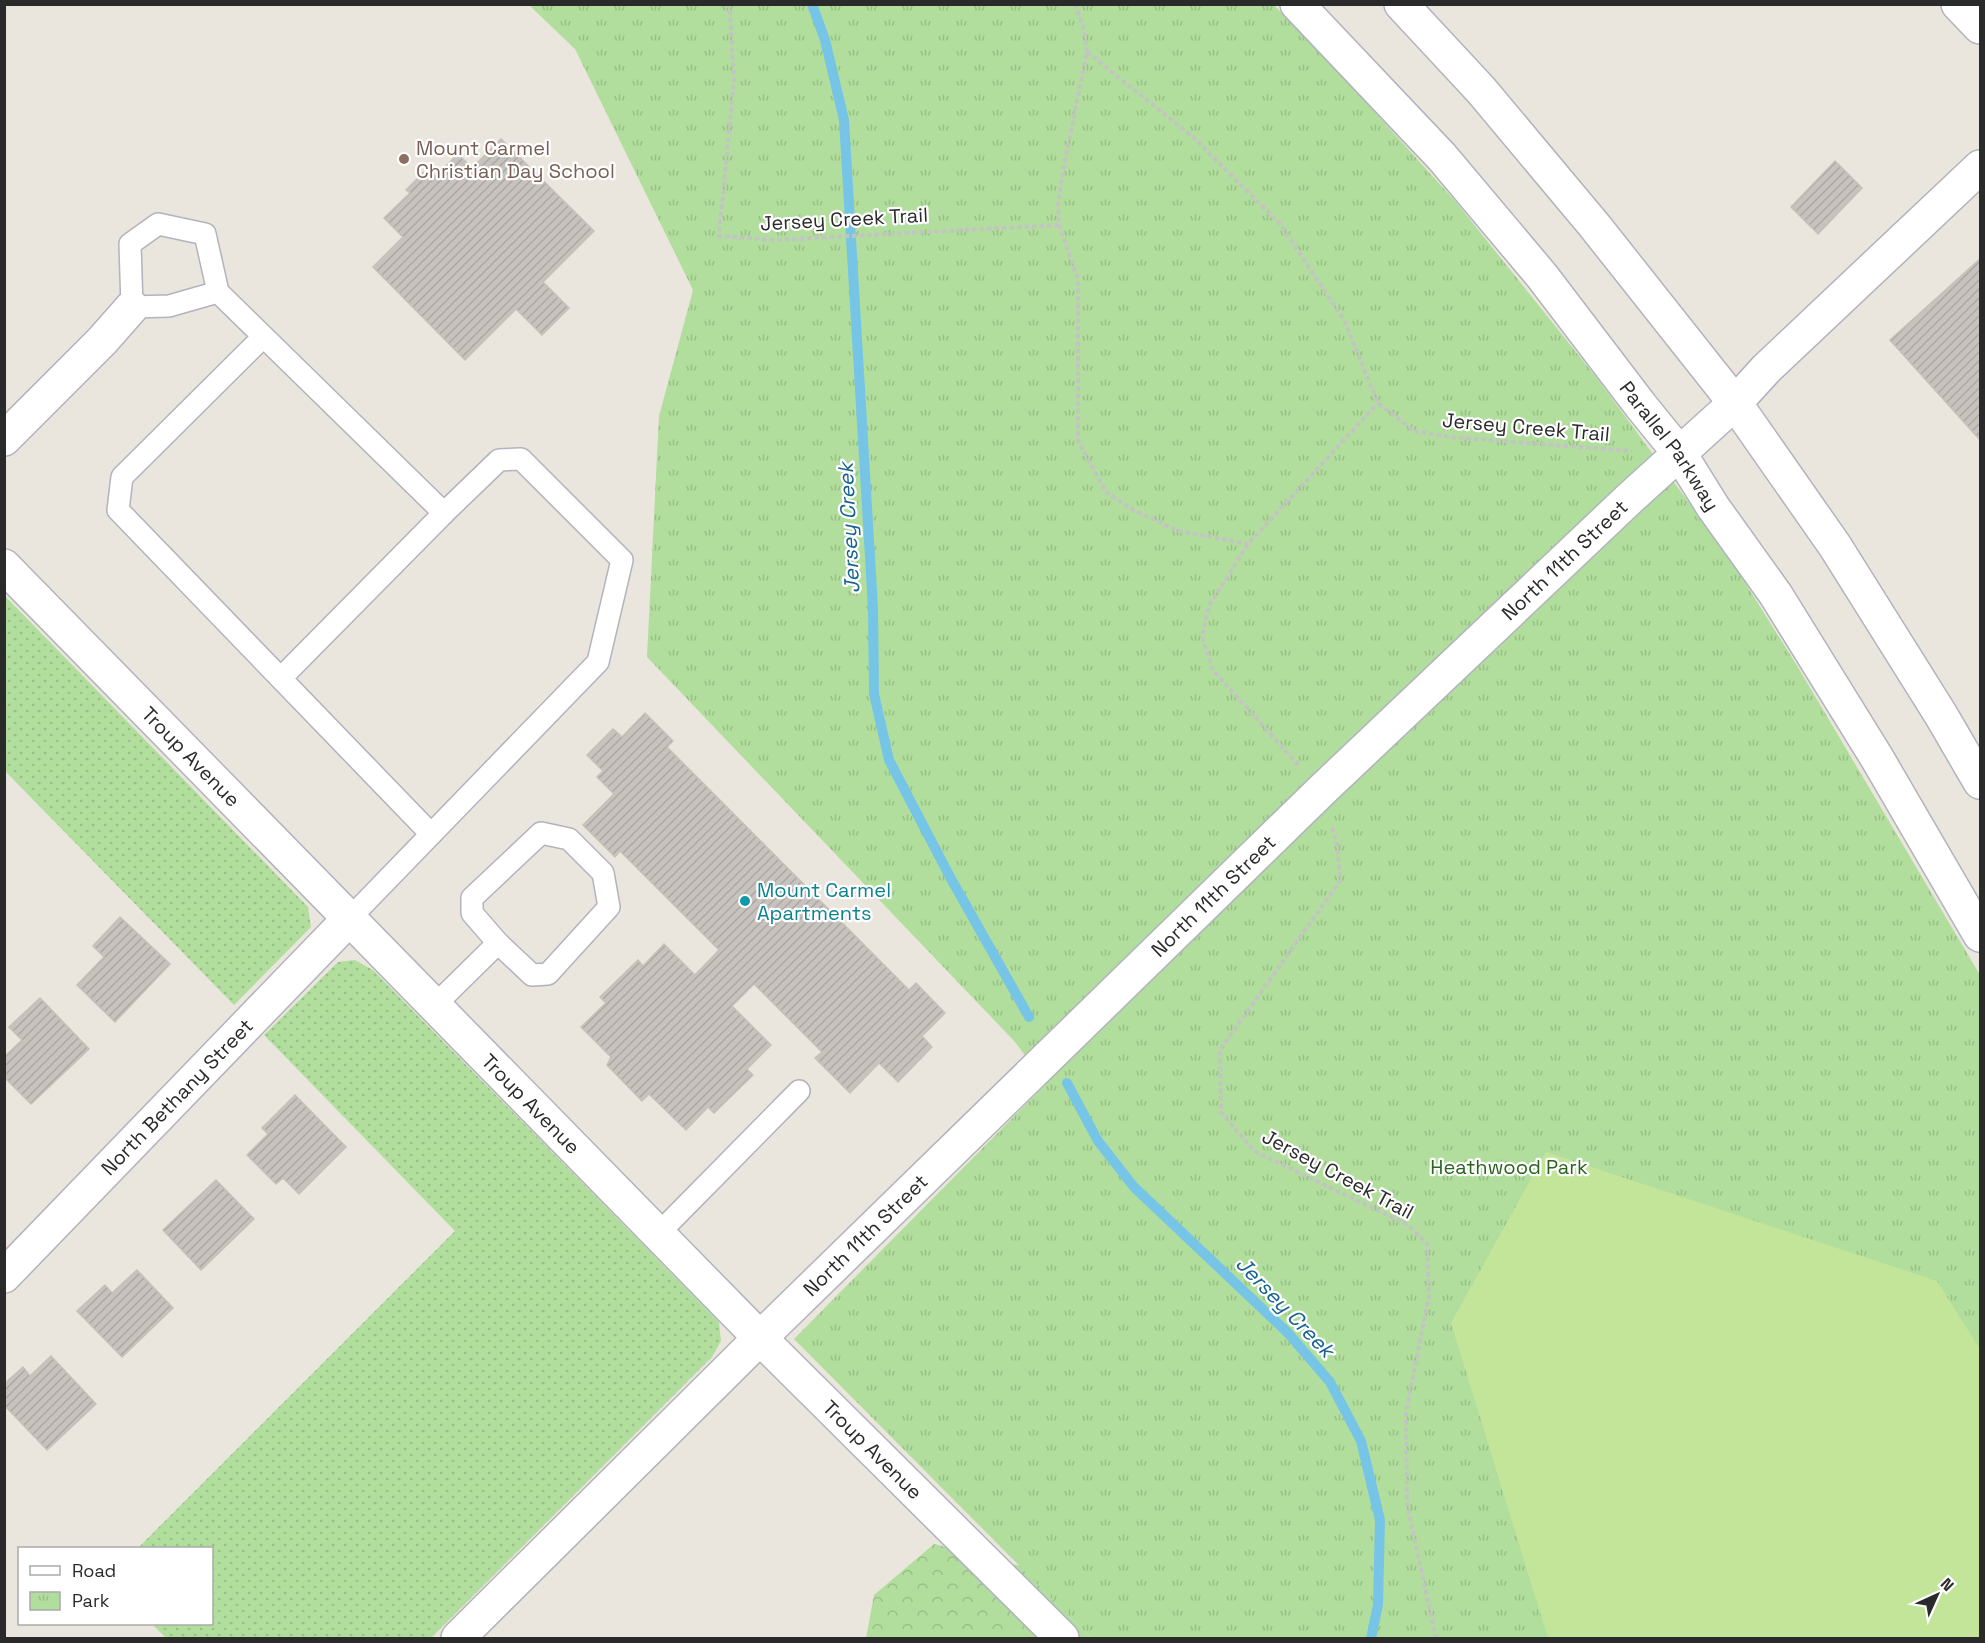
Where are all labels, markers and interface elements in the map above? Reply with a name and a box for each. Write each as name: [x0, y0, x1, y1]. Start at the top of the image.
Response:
place label: Mount Carmel Christian Day School: [416, 135, 615, 184]
marker: Mount Carmel Christian Day School: [397, 152, 411, 166]
street label: Jersey Creek Trail: [759, 202, 929, 236]
street label: Parallel Parkway: [1614, 376, 1725, 516]
street label: Jersey Creek Trail: [1441, 407, 1611, 447]
water label: Jersey Creek: [831, 459, 865, 594]
street label: North 11th Street: [1496, 494, 1633, 626]
street label: Troup Avenue: [136, 701, 246, 812]
street label: North 11th Street: [1146, 829, 1281, 963]
place label: Mount Carmel Apartments: [757, 877, 891, 926]
marker: Mount Carmel Apartments: [738, 894, 752, 908]
street label: North Bethany Street: [95, 1013, 259, 1181]
street label: Troup Avenue: [476, 1048, 586, 1160]
street label: Jersey Creek Trail: [1258, 1123, 1418, 1225]
park label: Heathwood Park: [1430, 1154, 1588, 1180]
street label: North 11th Street: [798, 1168, 933, 1302]
water label: Jersey Creek: [1230, 1250, 1342, 1365]
street label: Troup Avenue: [817, 1394, 928, 1505]
legend: [18, 1547, 213, 1625]
text: Road: [72, 1559, 116, 1582]
north arrow: [1907, 1565, 1967, 1625]
text: N: [1936, 1574, 1958, 1596]
text: Park: [72, 1589, 110, 1612]

